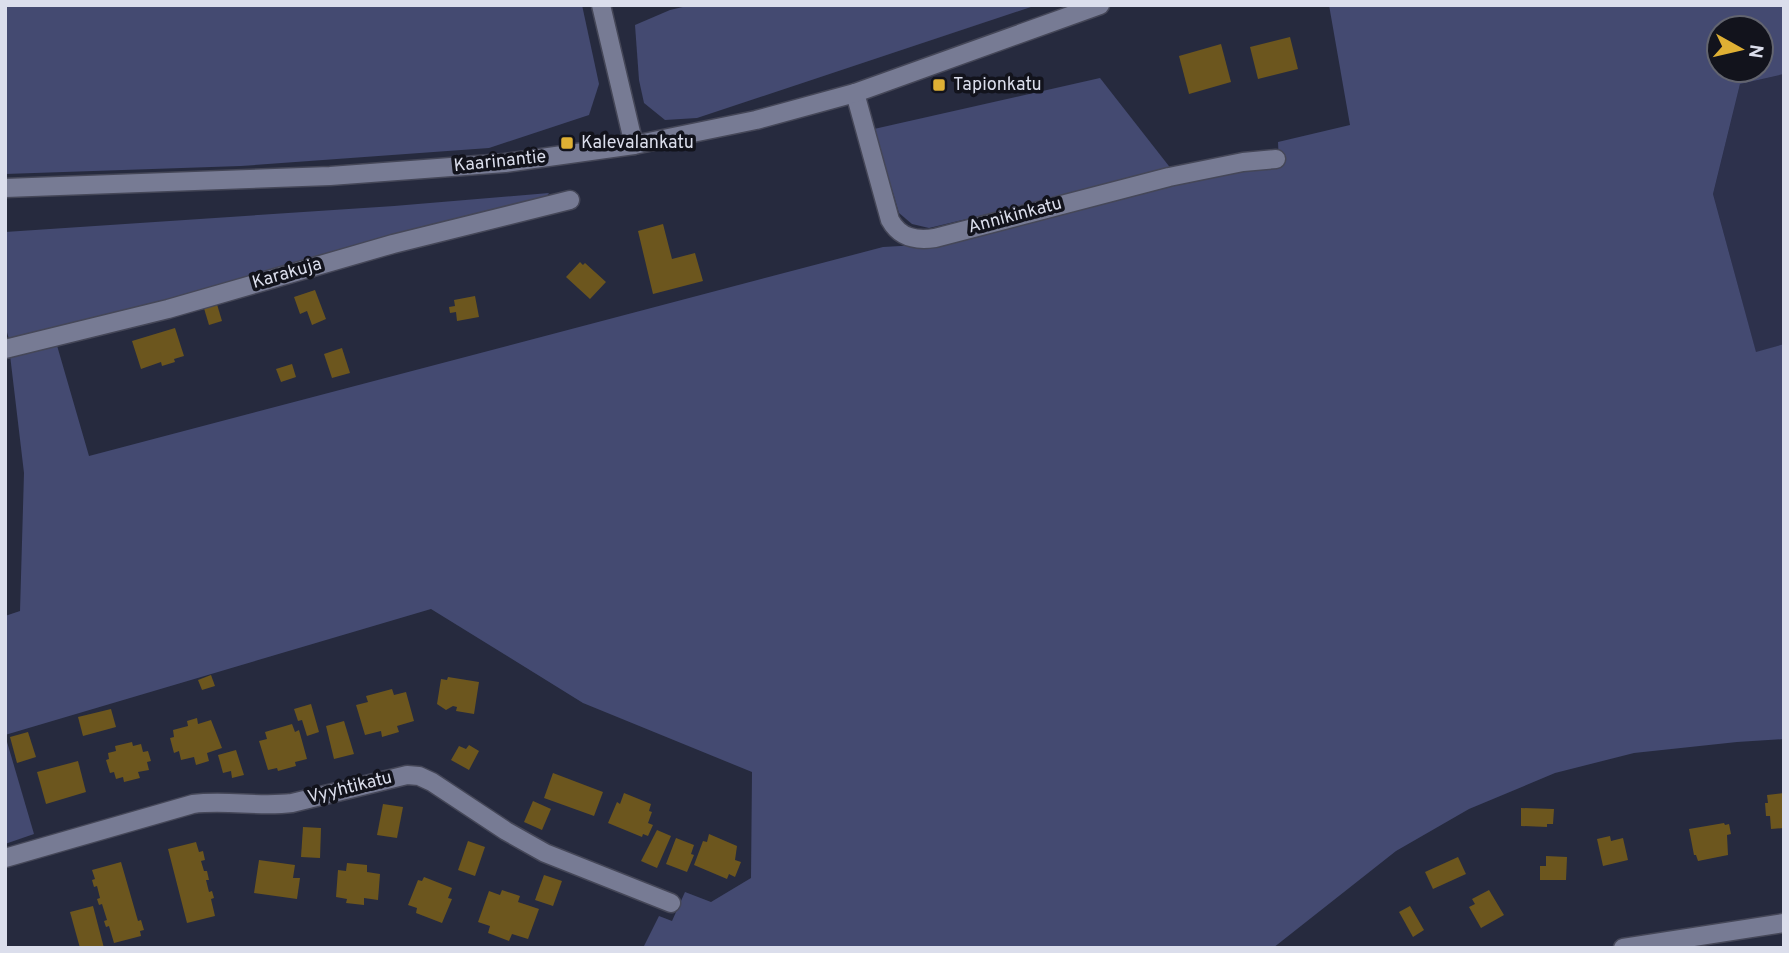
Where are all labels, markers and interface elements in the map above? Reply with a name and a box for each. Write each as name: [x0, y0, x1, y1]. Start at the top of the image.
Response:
north arrow: [1705, 14, 1775, 84]
text: N: [1742, 43, 1768, 60]
place label: Tapionkatu: [953, 74, 1042, 97]
marker: Tapionkatu: [931, 77, 947, 93]
place label: Kalevalankatu: [581, 132, 694, 155]
marker: Kalevalankatu: [559, 135, 575, 151]
street label: Kaarinantie: [453, 146, 547, 178]
street label: Annikinkatu: [965, 192, 1065, 240]
street label: Karakuja: [249, 253, 325, 295]
street label: Vyyhtikatu: [305, 766, 395, 810]

